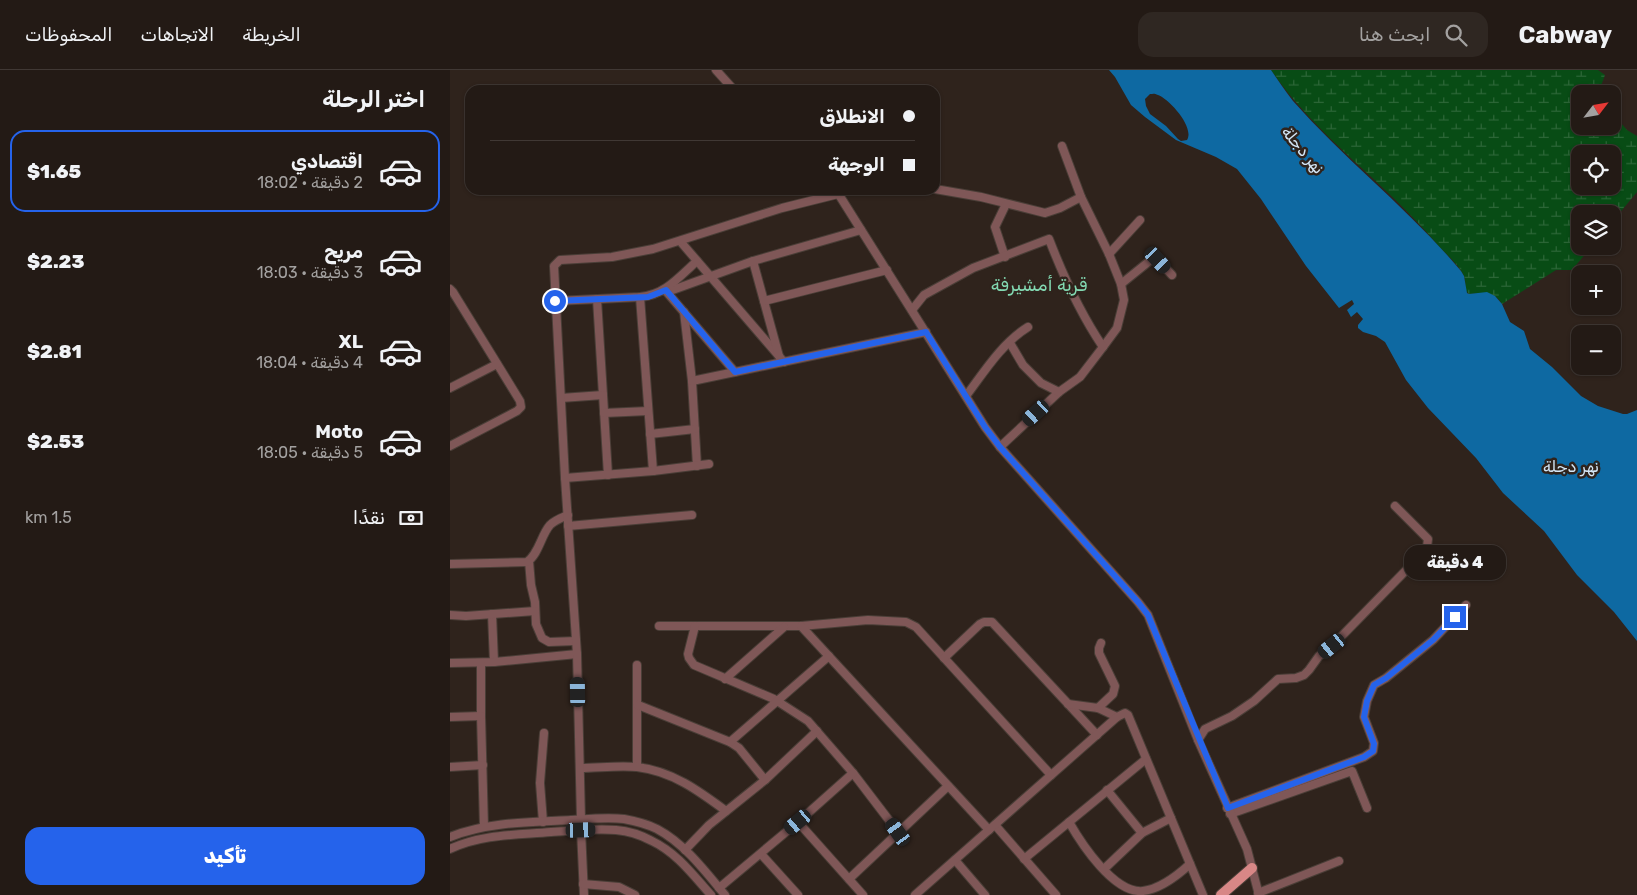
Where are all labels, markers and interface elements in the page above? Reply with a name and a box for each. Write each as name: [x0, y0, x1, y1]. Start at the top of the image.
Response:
search box: [1138, 12, 1488, 57]
icon: search: [1442, 21, 1470, 49]
text: Cabway: [1518, 21, 1612, 49]
text: ابحث هنا: [1359, 23, 1430, 46]
text: المحفوظات: [25, 24, 112, 46]
text: الاتجاهات: [140, 24, 214, 46]
text: الخريطة: [242, 24, 301, 46]
north arrow: [1571, 85, 1621, 135]
map controls: [1571, 85, 1621, 375]
text: اختر الرحلة: [322, 86, 425, 113]
text: الانطلاق: [819, 105, 885, 128]
water label: نهر دجلة: [1277, 122, 1328, 178]
button: locate: [1571, 145, 1621, 195]
icon: car: [378, 149, 423, 194]
text: اقتصادي: [291, 150, 363, 173]
text: الوجهة: [828, 153, 885, 176]
text: $1.65: [27, 160, 81, 183]
text: 2 دقيقة · 18:02: [257, 173, 363, 192]
button: layers: [1571, 205, 1621, 255]
icon: car: [378, 239, 423, 284]
text: مريح: [324, 240, 363, 263]
car: [1142, 244, 1173, 276]
text: $2.23: [27, 250, 84, 273]
text: 3 دقيقة · 18:03: [257, 263, 363, 282]
button: +: [1571, 265, 1621, 315]
district label: قرية أمشيرفة: [991, 274, 1087, 296]
route start: [544, 290, 566, 312]
button: −: [1571, 325, 1621, 375]
icon: car: [378, 329, 423, 374]
text: XL: [339, 330, 363, 353]
text: $2.81: [27, 340, 82, 363]
text: 4 دقيقة · 18:04: [256, 353, 363, 372]
car: [1019, 397, 1052, 429]
icon: car: [378, 419, 423, 464]
text: Moto: [315, 420, 363, 443]
text: $2.53: [27, 430, 84, 453]
text: 5 دقيقة · 18:05: [257, 443, 363, 462]
water label: نهر دجلة: [1543, 457, 1599, 477]
icon: cash: [397, 504, 425, 532]
text: نقدًا: [353, 506, 385, 529]
text: 1.5 km: [25, 508, 72, 527]
callout: 4 دقيقة: [1404, 544, 1506, 580]
text: 4 دقيقة: [1427, 553, 1483, 572]
route end: [1444, 606, 1466, 628]
car: [1315, 631, 1348, 661]
car: [570, 677, 585, 707]
car: [781, 807, 814, 837]
car: [883, 815, 912, 849]
car: [565, 822, 596, 838]
button: تأكيد: [25, 827, 425, 885]

